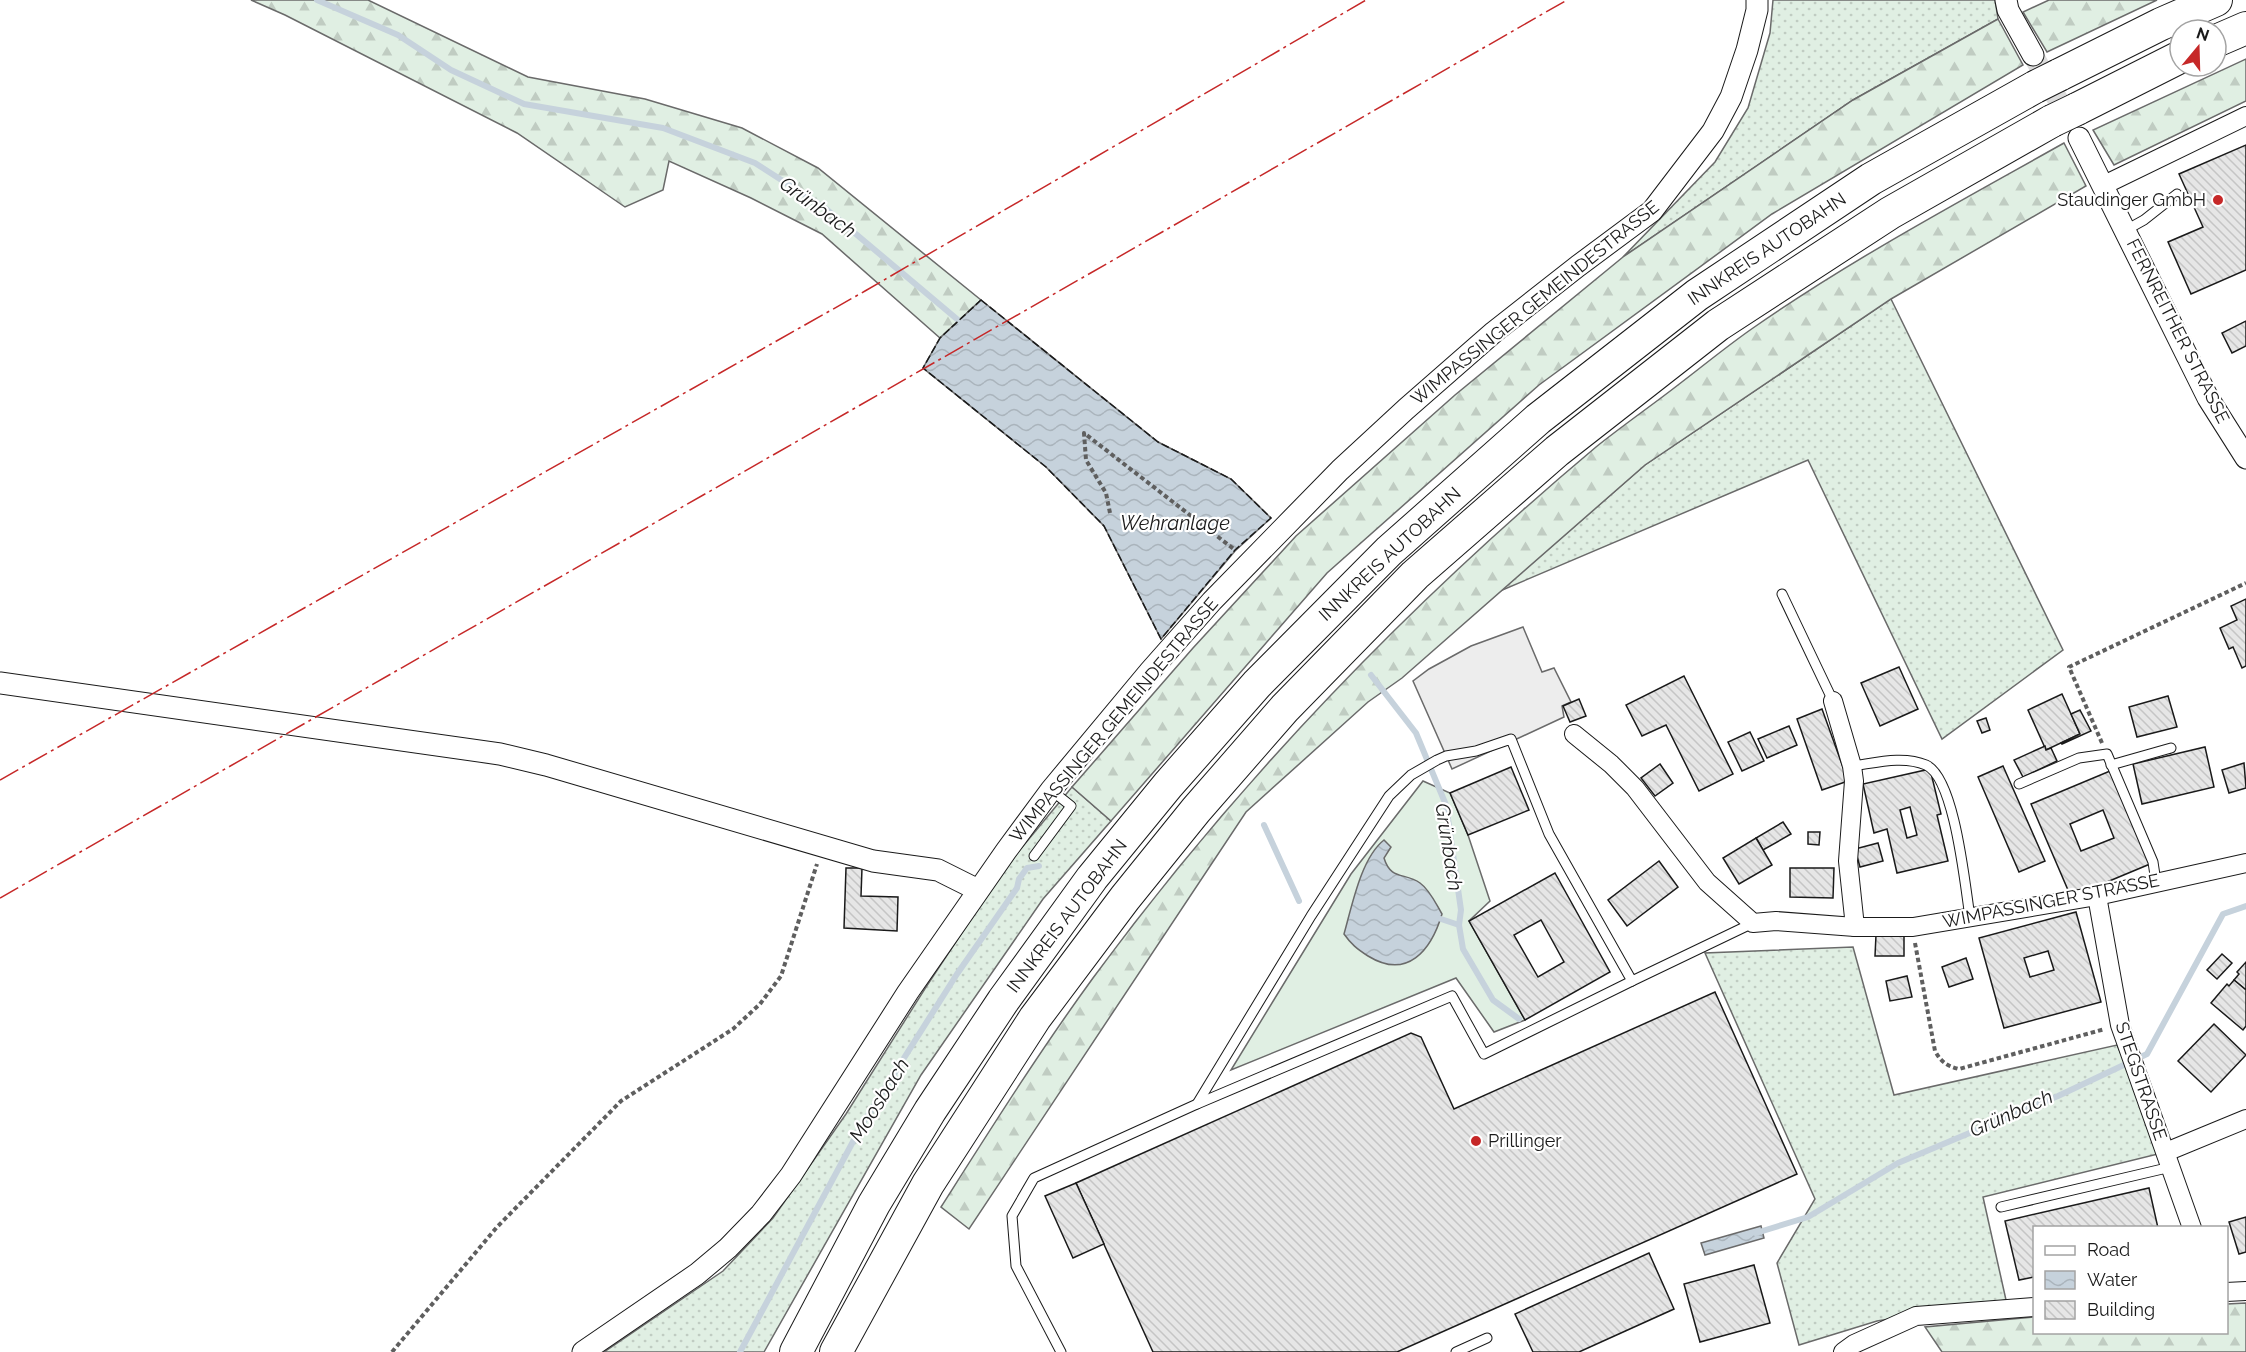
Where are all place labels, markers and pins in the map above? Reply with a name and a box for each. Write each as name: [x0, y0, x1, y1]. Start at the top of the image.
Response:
place label: Staudinger GmbH: [2057, 189, 2206, 210]
marker: Staudinger GmbH: [2211, 193, 2225, 207]
place label: Prillinger: [1488, 1130, 1562, 1151]
marker: Prillinger: [1469, 1134, 1483, 1148]

